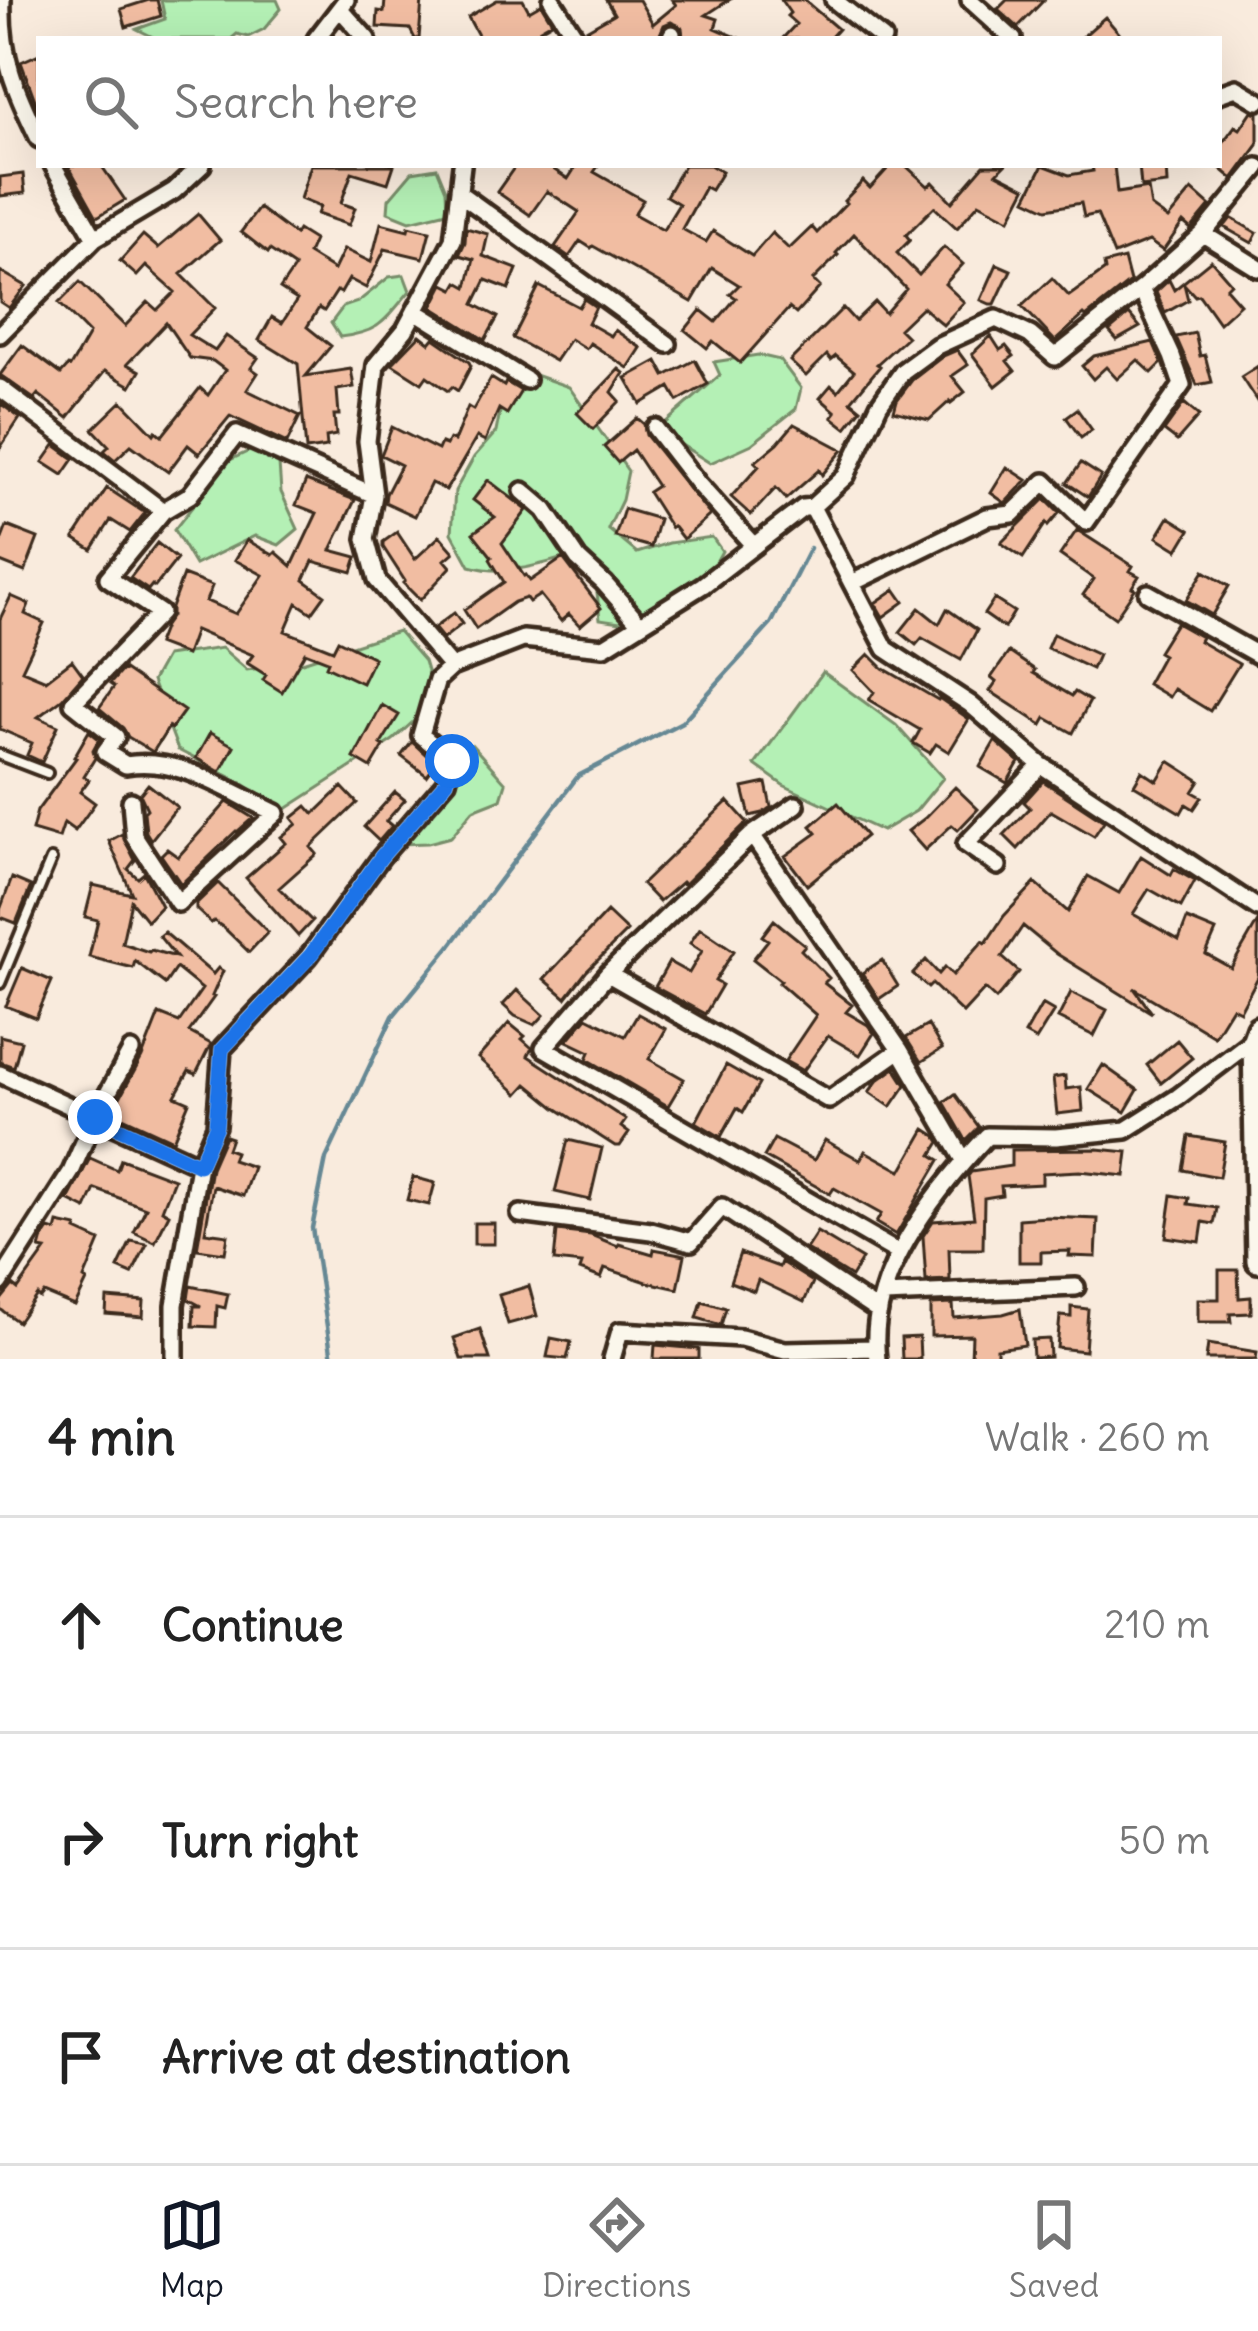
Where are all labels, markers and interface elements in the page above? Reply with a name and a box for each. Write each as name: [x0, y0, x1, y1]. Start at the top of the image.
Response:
search box: [36, 36, 1222, 168]
icon: search: [78, 69, 144, 135]
text: Search here: [174, 74, 418, 130]
route start: [425, 734, 479, 788]
route end: [68, 1090, 122, 1144]
text: 4 min: [48, 1405, 175, 1469]
text: Walk · 260 m: [985, 1413, 1210, 1462]
icon: ahead: [48, 1592, 114, 1658]
text: Continue: [162, 1597, 344, 1653]
text: 210 m: [1104, 1600, 1210, 1649]
icon: right: [48, 1808, 114, 1874]
text: Turn right: [162, 1813, 358, 1869]
text: 50 m: [1118, 1816, 1210, 1865]
icon: arrive: [48, 2024, 114, 2090]
text: Arrive at destination: [162, 2029, 571, 2085]
tab: Map: [159, 2192, 225, 2306]
tab: Directions: [542, 2192, 691, 2306]
tab: Saved: [1009, 2192, 1099, 2306]

